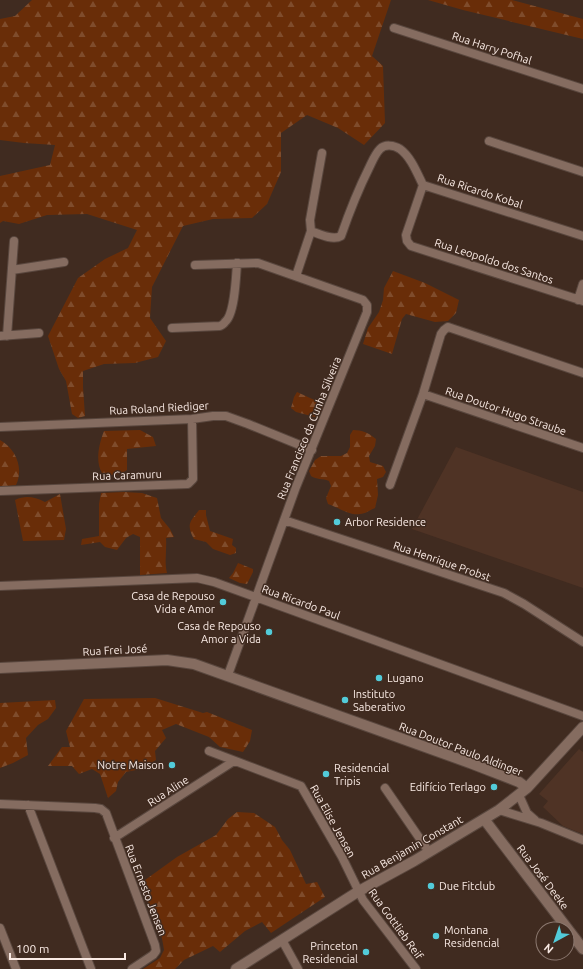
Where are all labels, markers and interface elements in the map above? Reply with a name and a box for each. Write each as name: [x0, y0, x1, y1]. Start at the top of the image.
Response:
street label: Rua Harry Pofhal: [451, 29, 533, 67]
street label: Rua Ricardo Kobal: [436, 172, 524, 211]
street label: Rua Leopoldo dos Santos: [433, 236, 555, 286]
street label: Rua Francisco da Cunha Silveira: [275, 355, 343, 501]
street label: Rua Doutor Hugo Straube: [444, 385, 568, 437]
street label: Rua Roland Riediger: [109, 399, 210, 417]
street label: Rua Caramuru: [92, 468, 162, 482]
place label: Arbor Residence: [345, 516, 426, 528]
marker: Arbor Residence: [332, 517, 342, 527]
street label: Rua Henrique Probst: [392, 539, 493, 584]
street label: Rua Ricardo Paul: [260, 582, 342, 622]
place label: Casa de Repouso Vida e Amor: [131, 590, 216, 615]
marker: Casa de Repouso Vida e Amor: [218, 597, 228, 607]
place label: Casa de Repouso Amor a Vida: [177, 620, 261, 645]
marker: Casa de Repouso Amor a Vida: [264, 627, 274, 637]
street label: Rua Frei José: [82, 642, 148, 658]
place label: Lugano: [387, 672, 424, 684]
marker: Lugano: [374, 673, 384, 683]
place label: Instituto Saberativo: [353, 688, 406, 713]
marker: Instituto Saberativo: [340, 695, 350, 705]
street label: Rua Doutor Paulo Aldinger: [397, 720, 525, 778]
place label: Notre Maison: [97, 759, 164, 771]
marker: Notre Maison: [167, 760, 177, 770]
place label: Residencial Tripis: [334, 762, 390, 787]
marker: Residencial Tripis: [321, 769, 331, 779]
street label: Rua Aline: [145, 773, 191, 809]
place label: Edifício Terlago: [410, 781, 486, 793]
marker: Edifício Terlago: [489, 782, 499, 792]
street label: Rua Elise Jensen: [308, 783, 358, 859]
street label: Rua Benjamin Constant: [359, 813, 465, 881]
street label: Rua José Deeke: [515, 842, 571, 912]
street label: Rua Ernesto Jensen: [123, 843, 169, 937]
place label: Due Fitclub: [439, 880, 495, 892]
marker: Due Fitclub: [426, 881, 436, 891]
street label: Rua Gottlieb Reif: [366, 886, 426, 962]
north arrow: [535, 921, 575, 961]
place label: Montana Residencial: [444, 924, 500, 949]
marker: Montana Residencial: [431, 931, 441, 941]
scale bar: [10, 935, 125, 961]
place label: Princeton Residencial: [303, 940, 358, 965]
text: N: [542, 941, 556, 956]
text: 100 m: [16, 942, 49, 955]
marker: Princeton Residencial: [361, 947, 371, 957]

